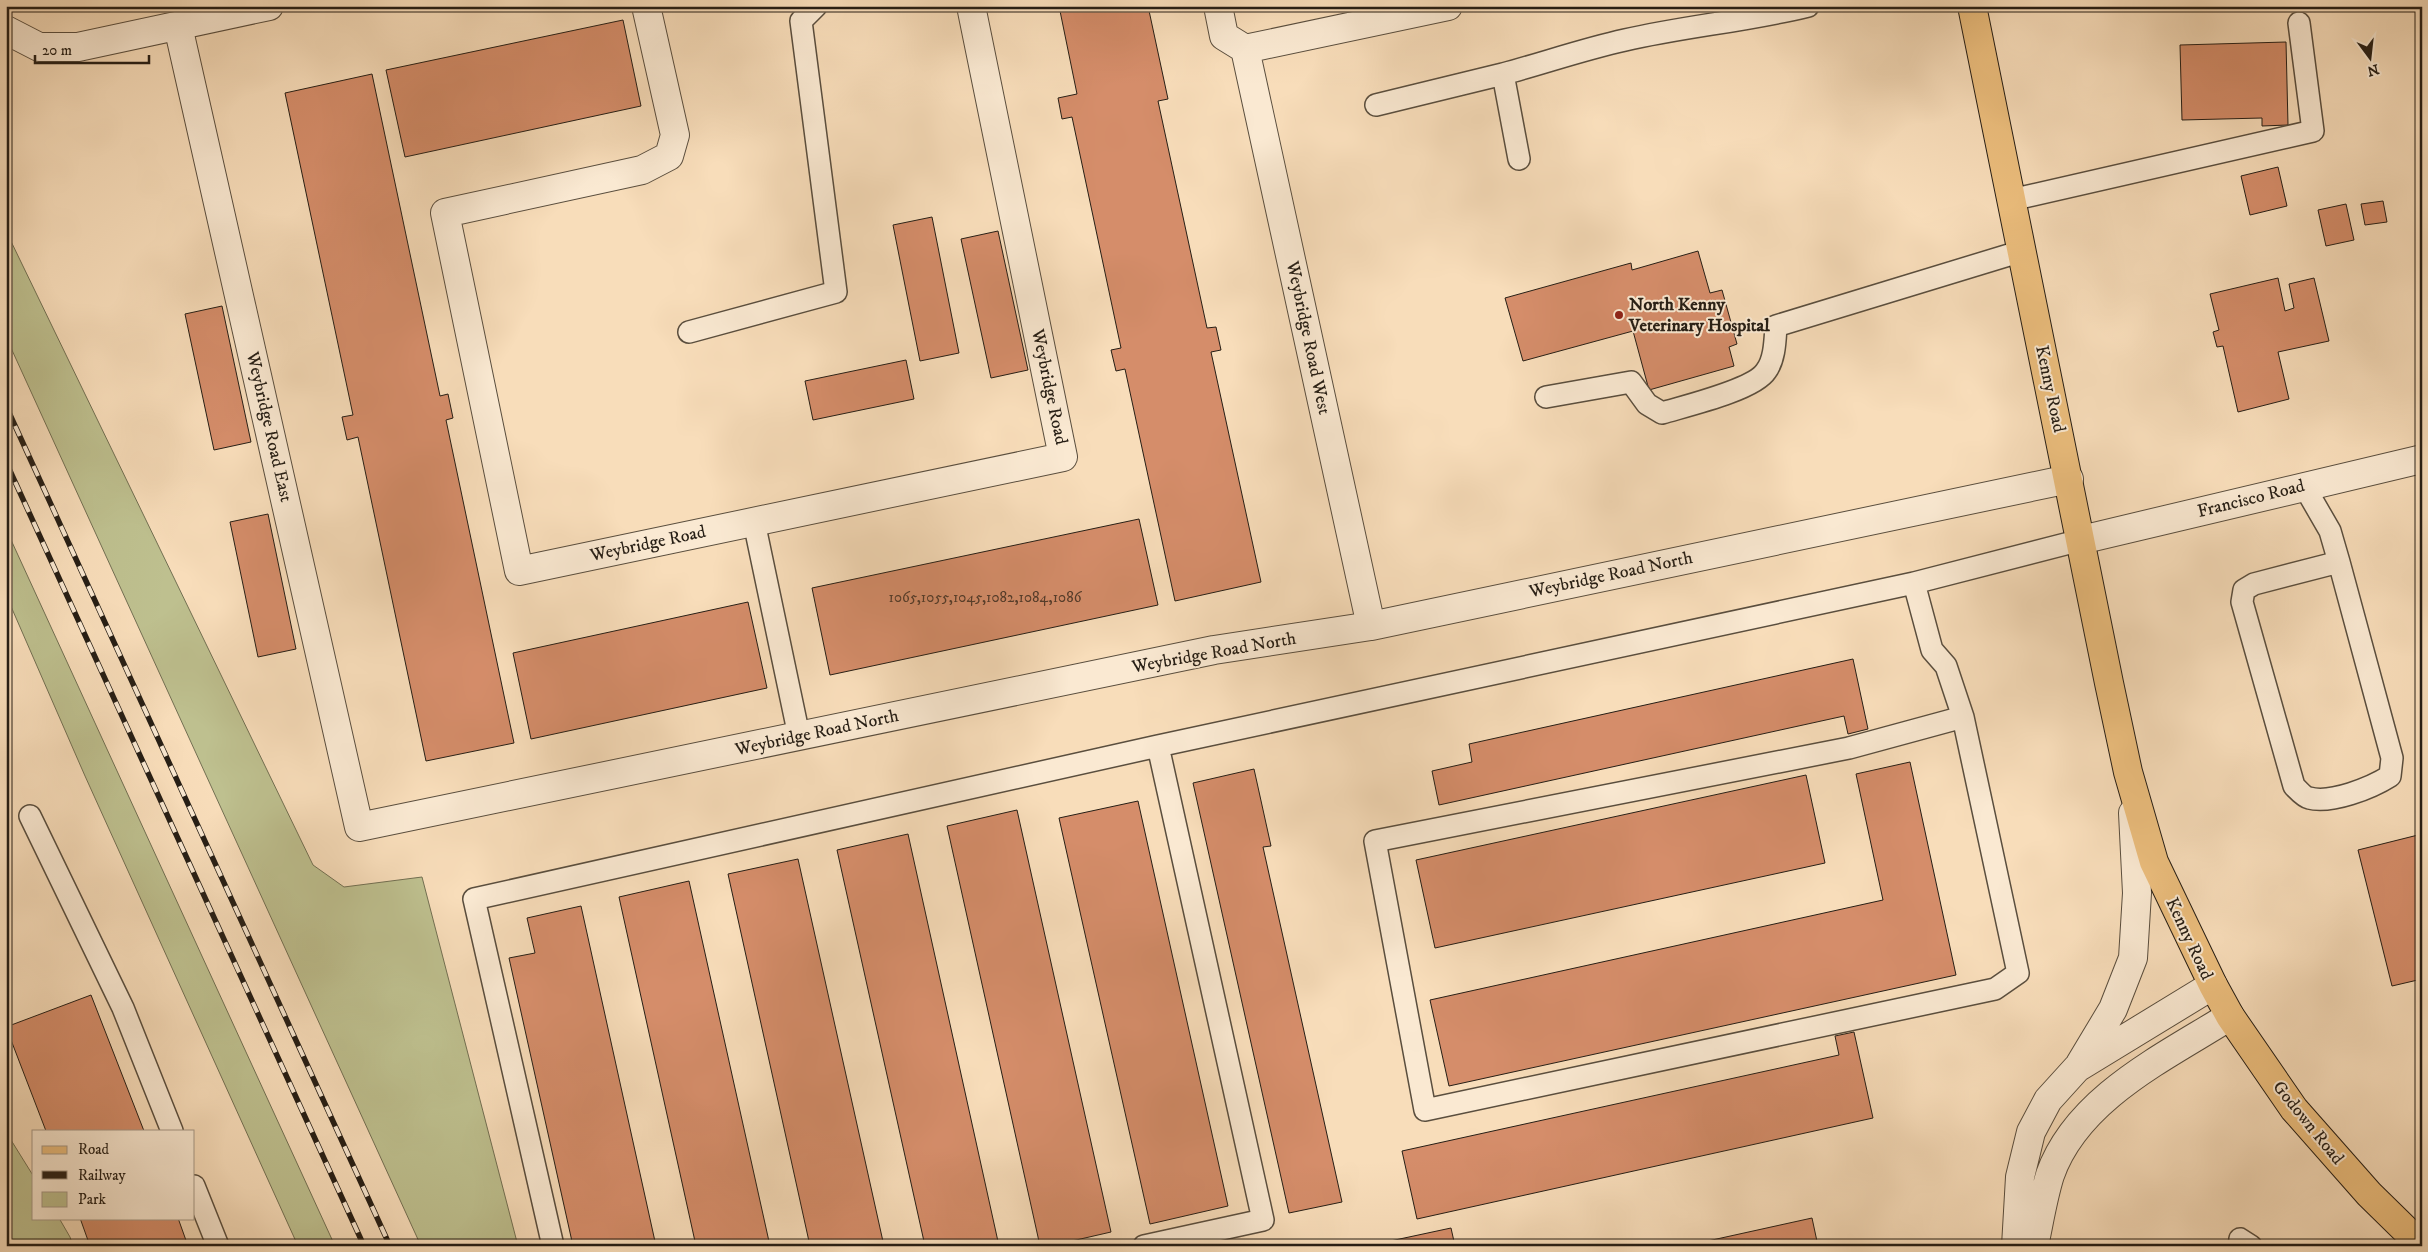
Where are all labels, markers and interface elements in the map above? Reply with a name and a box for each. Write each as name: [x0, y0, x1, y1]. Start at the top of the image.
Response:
scale bar: [35, 32, 149, 64]
north arrow: [2346, 32, 2396, 82]
text: 20 m: [42, 41, 72, 60]
text: N: [2365, 59, 2381, 80]
street label: Weybridge Road West: [1281, 258, 1335, 417]
place label: North Kenny Veterinary Hospital: [1628, 294, 1770, 337]
marker: North Kenny Veterinary Hospital: [1613, 309, 1625, 321]
street label: Weybridge Road: [1026, 326, 1072, 447]
street label: Kenny Road: [2030, 344, 2070, 434]
street label: Weybridge Road East: [241, 349, 297, 505]
street label: Francisco Road: [2195, 475, 2307, 523]
street label: Weybridge Road: [587, 521, 708, 567]
street label: Weybridge Road North: [1526, 547, 1695, 603]
house number: 1065,1055,1045,1082,1084,1086: [888, 588, 1083, 607]
street label: Weybridge Road North: [1129, 628, 1298, 678]
street label: Weybridge Road North: [732, 705, 901, 761]
street label: Kenny Road: [2160, 894, 2218, 984]
street label: Godown Road: [2268, 1077, 2348, 1169]
legend: [32, 1130, 195, 1220]
text: Road: [78, 1140, 110, 1159]
text: Railway: [78, 1166, 126, 1185]
text: Park: [78, 1190, 107, 1209]

